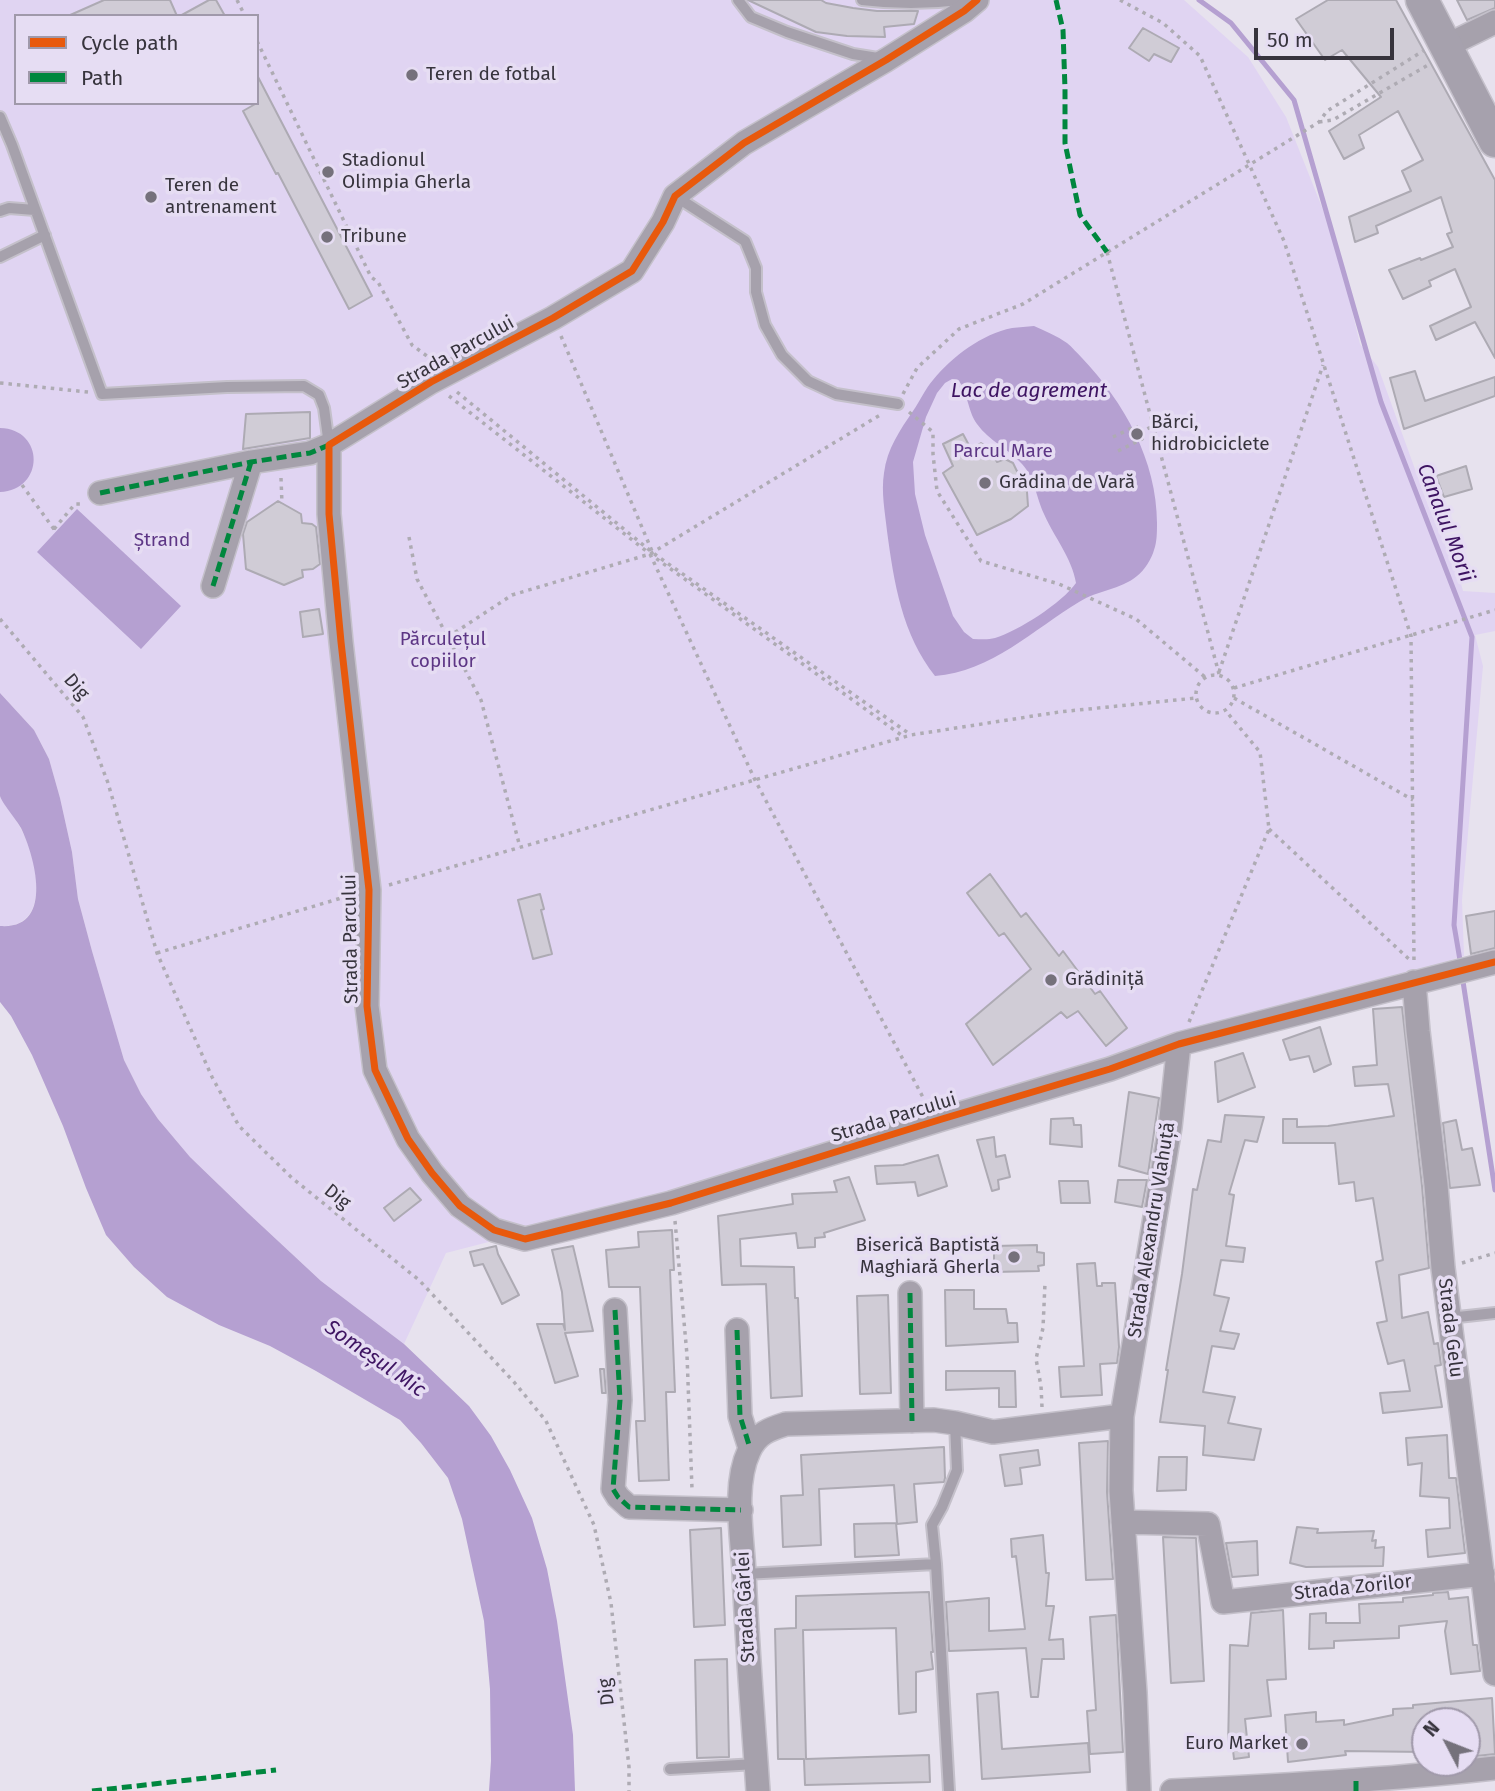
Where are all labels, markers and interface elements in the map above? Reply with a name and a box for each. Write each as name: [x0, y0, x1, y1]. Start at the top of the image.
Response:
legend: [14, 14, 259, 105]
scale bar: [1257, 14, 1397, 58]
text: 50 m: [1267, 27, 1313, 53]
text: Cycle path: [81, 30, 179, 56]
place label: Teren de fotbal: [426, 64, 556, 86]
text: Path: [81, 65, 123, 91]
marker: Teren de fotbal: [404, 67, 420, 83]
place label: Stadionul Olimpia Gherla: [342, 150, 471, 194]
marker: Stadionul Olimpia Gherla: [320, 164, 336, 180]
place label: Teren de antrenament: [165, 175, 277, 219]
marker: Teren de antrenament: [143, 189, 159, 205]
place label: Tribune: [341, 226, 407, 248]
marker: Tribune: [319, 229, 335, 245]
street label: Strada Parcului: [394, 312, 518, 394]
water label: Lac de agrement: [951, 378, 1107, 404]
place label: Bărci, hidrobiciclete: [1151, 412, 1270, 456]
marker: Bărci, hidrobiciclete: [1129, 426, 1145, 442]
park label: Parcul Mare: [953, 441, 1053, 463]
water label: Canalul Morii: [1411, 460, 1479, 586]
place label: Grădina de Vară: [999, 472, 1135, 494]
marker: Grădina de Vară: [977, 475, 993, 491]
park label: Ștrand: [134, 530, 190, 552]
park label: Părculețul copiilor: [400, 629, 486, 673]
street label: Dig: [58, 669, 94, 705]
street label: Strada Parcului: [338, 874, 364, 1004]
place label: Grădiniță: [1065, 969, 1144, 991]
marker: Grădiniță: [1043, 972, 1059, 988]
street label: Strada Parcului: [829, 1088, 959, 1148]
street label: Strada Alexandru Vlahuță: [1124, 1120, 1180, 1340]
street label: Dig: [319, 1179, 355, 1215]
place label: Biserică Baptistă Maghiară Gherla: [856, 1235, 1000, 1279]
marker: Biserică Baptistă Maghiară Gherla: [1006, 1249, 1022, 1265]
street label: Strada Gelu: [1433, 1277, 1467, 1379]
water label: Someșul Mic: [320, 1315, 430, 1403]
street label: Strada Gârlei: [732, 1551, 760, 1663]
street label: Strada Zorilor: [1293, 1570, 1413, 1606]
street label: Dig: [594, 1677, 620, 1707]
north arrow: [1411, 1707, 1481, 1777]
text: N: [1419, 1717, 1444, 1741]
place label: Euro Market: [1185, 1733, 1288, 1755]
marker: Euro Market: [1294, 1736, 1310, 1752]

